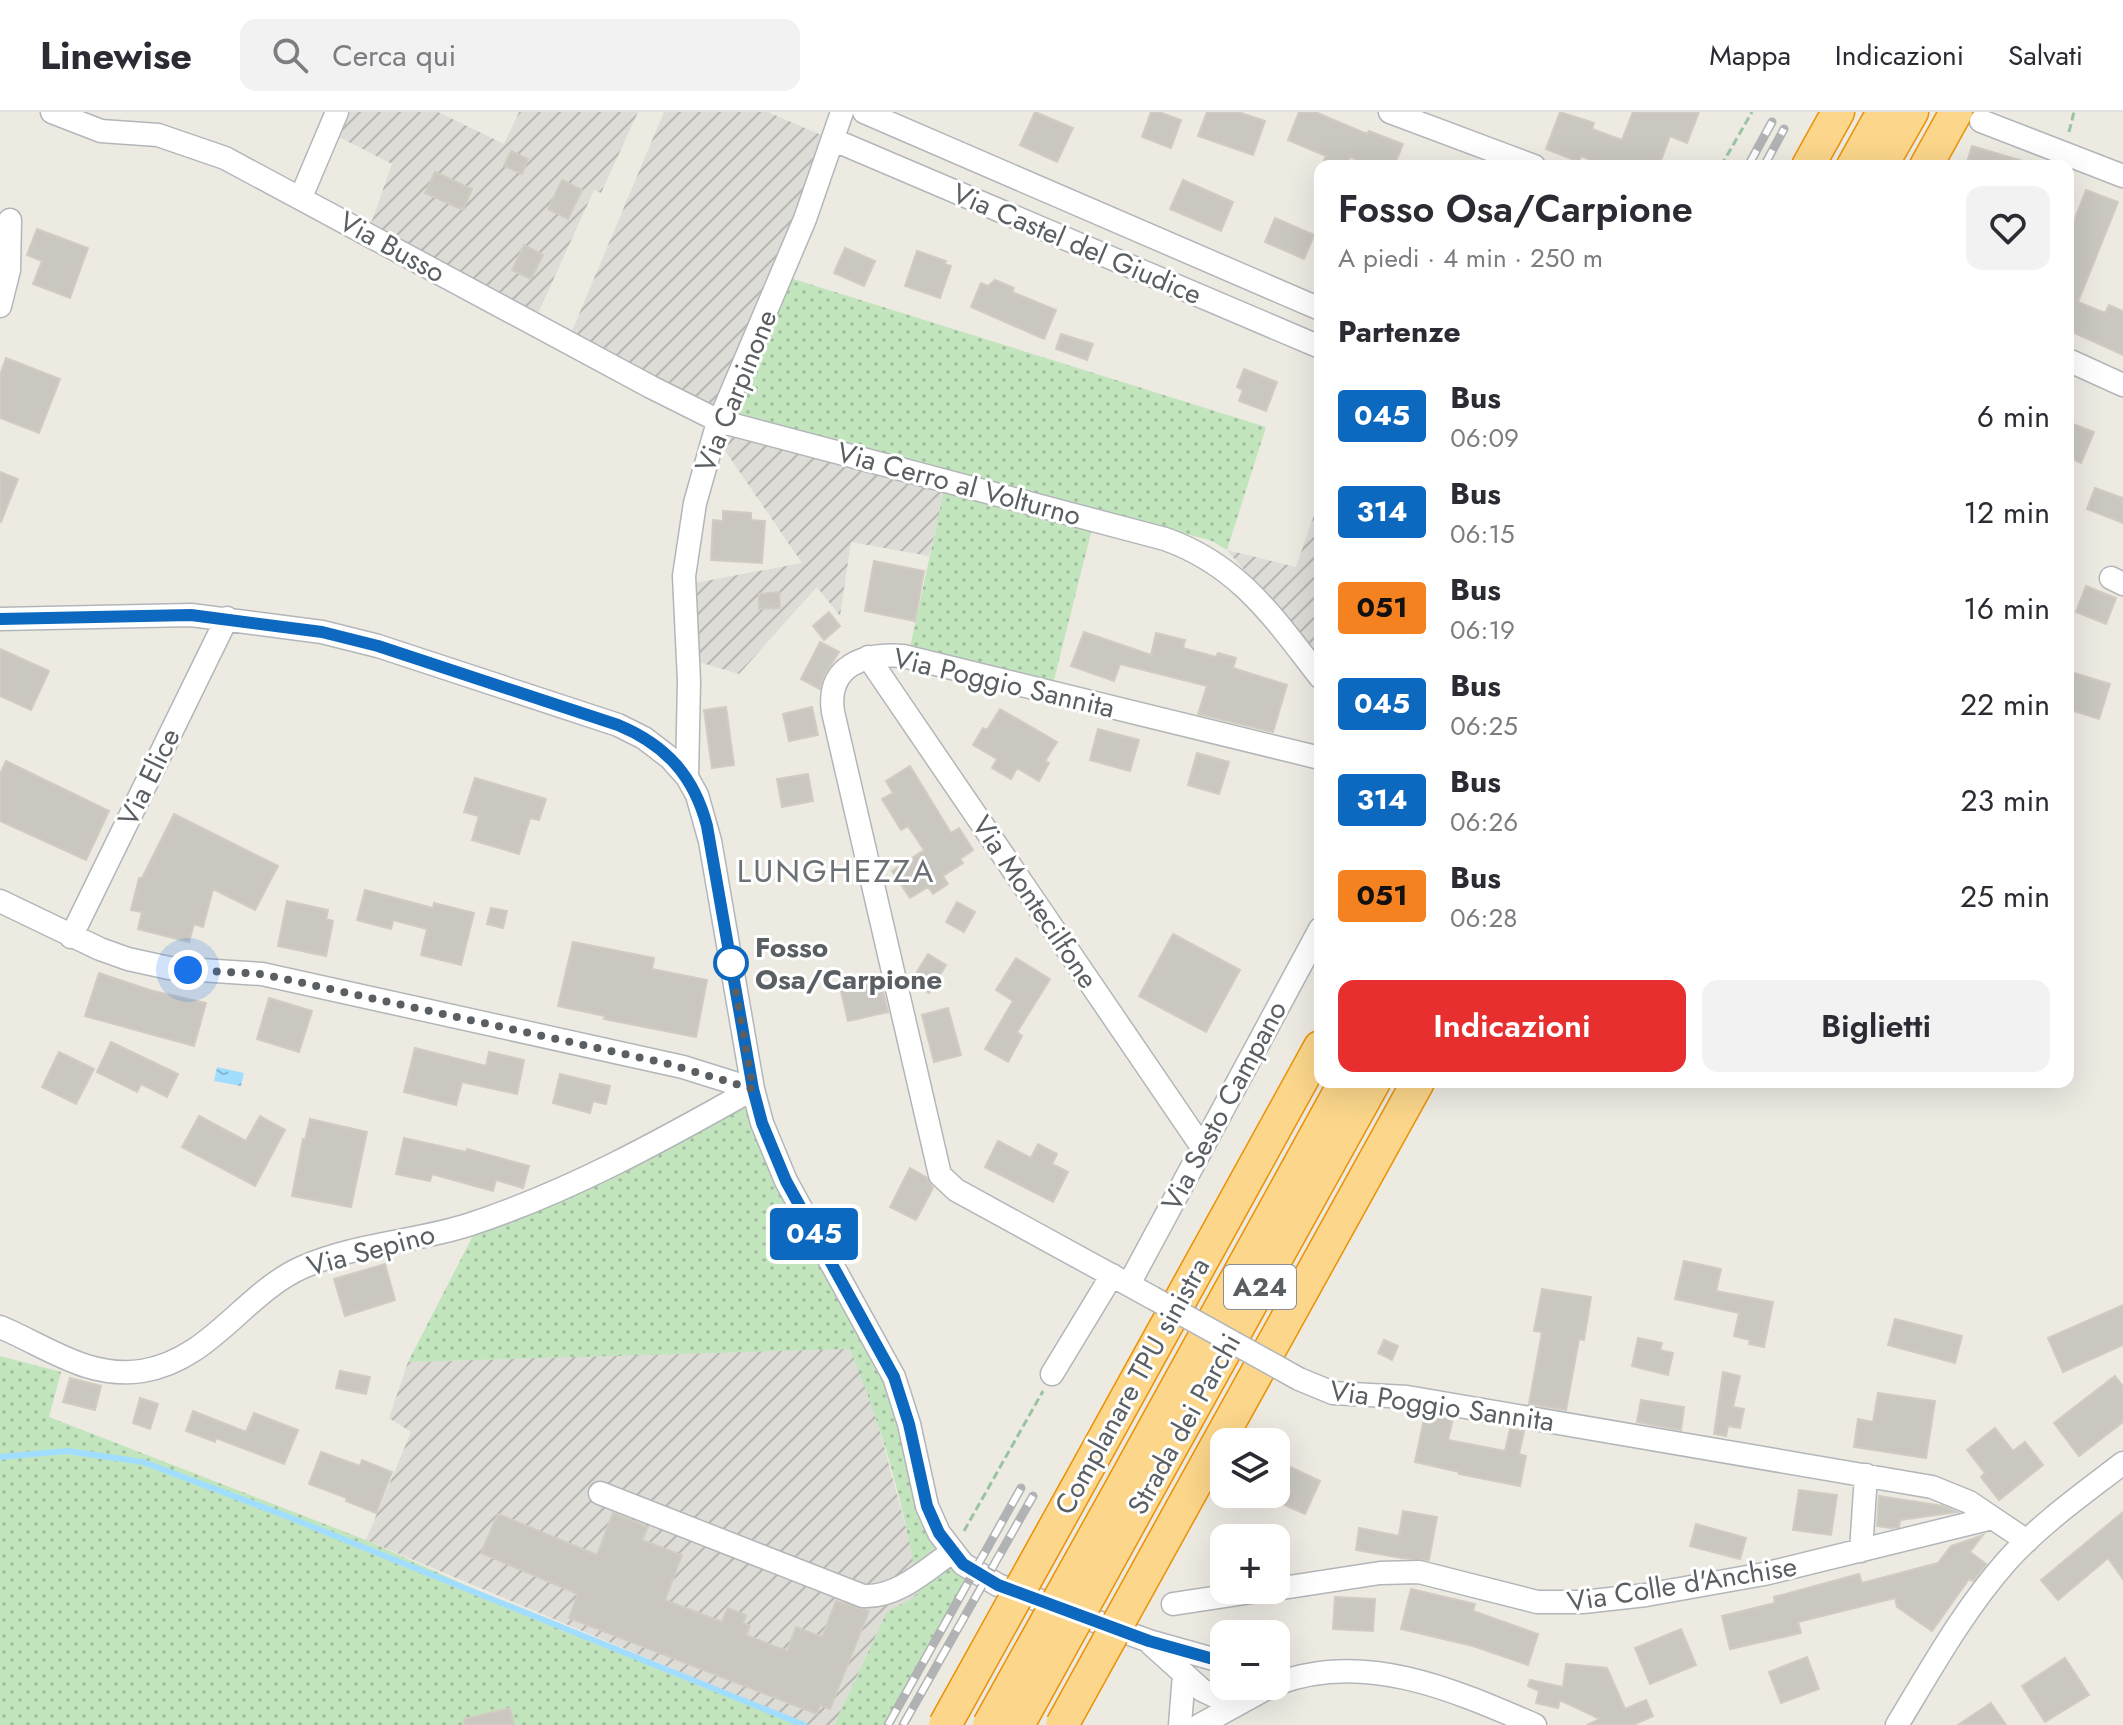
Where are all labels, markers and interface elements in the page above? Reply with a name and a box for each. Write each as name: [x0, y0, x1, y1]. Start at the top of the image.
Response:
search box: [240, 19, 800, 91]
text: Linewise: [40, 28, 192, 83]
icon: search: [268, 33, 312, 77]
text: Cerca qui: [332, 34, 456, 77]
text: Mappa: [1709, 35, 1791, 76]
text: Indicazioni: [1835, 35, 1964, 76]
text: Salvati: [2008, 35, 2083, 76]
street label: Via Castel del Giudice: [946, 173, 1208, 315]
text: Fosso Osa/Carpione: [1338, 181, 1693, 236]
button: heart: [1966, 186, 2050, 270]
street label: Via Busso: [331, 201, 453, 293]
text: A piedi · 4 min · 250 m: [1338, 239, 1603, 277]
street label: Via Carpinone: [685, 303, 787, 479]
text: Partenze: [1338, 310, 1461, 353]
text: Bus: [1450, 376, 1501, 419]
text: 045: [1354, 395, 1410, 436]
text: 6 min: [1977, 395, 2050, 438]
text: 06:09: [1450, 419, 1519, 457]
street label: Via Cerro al Volturno: [832, 432, 1086, 536]
text: Bus: [1450, 472, 1501, 515]
text: 314: [1356, 491, 1408, 532]
text: 12 min: [1963, 491, 2050, 534]
text: 06:15: [1450, 515, 1515, 553]
text: Bus: [1450, 568, 1501, 611]
text: 051: [1357, 587, 1407, 628]
text: 16 min: [1963, 587, 2050, 630]
text: 06:19: [1450, 611, 1515, 649]
street label: Via Poggio Sannita: [889, 638, 1119, 728]
text: Bus: [1450, 664, 1501, 707]
text: 045: [1354, 683, 1410, 724]
text: 22 min: [1960, 683, 2050, 726]
text: 06:25: [1450, 707, 1518, 745]
street label: Via Elice: [108, 721, 190, 833]
text: Bus: [1450, 760, 1501, 803]
text: 314: [1356, 779, 1408, 820]
text: 23 min: [1961, 779, 2050, 822]
text: 06:26: [1450, 803, 1518, 841]
street label: Via Montecilfone: [962, 807, 1108, 997]
district label: LUNGHEZZA: [737, 848, 935, 894]
text: Bus: [1450, 856, 1501, 899]
text: 051: [1357, 875, 1407, 916]
text: 25 min: [1960, 875, 2050, 918]
text: 06:28: [1450, 899, 1517, 937]
place label: Fosso Osa/Carpione: [755, 927, 942, 1000]
marker: Fosso Osa/Carpione: [714, 946, 748, 980]
your location: [168, 950, 208, 990]
button: Indicazioni: [1338, 980, 1686, 1072]
button: Biglietti: [1702, 980, 2050, 1072]
street label: Via Sesto Campano: [1151, 994, 1297, 1218]
line badge: 045: [768, 1208, 860, 1260]
street label: Via Sepino: [303, 1213, 439, 1287]
text: 045: [786, 1213, 842, 1254]
street label: Complanare TPU sinistra: [1044, 1250, 1220, 1522]
road number: A24: [1224, 1265, 1296, 1309]
street label: Strada dei Parchi: [1117, 1326, 1251, 1522]
street label: Via Poggio Sannita: [1327, 1370, 1557, 1442]
map controls: [1210, 1428, 1290, 1700]
button: layers: [1210, 1428, 1290, 1508]
button: +: [1210, 1524, 1290, 1604]
street label: Via Colle d'Anchise: [1564, 1546, 1800, 1622]
button: −: [1210, 1620, 1290, 1700]

